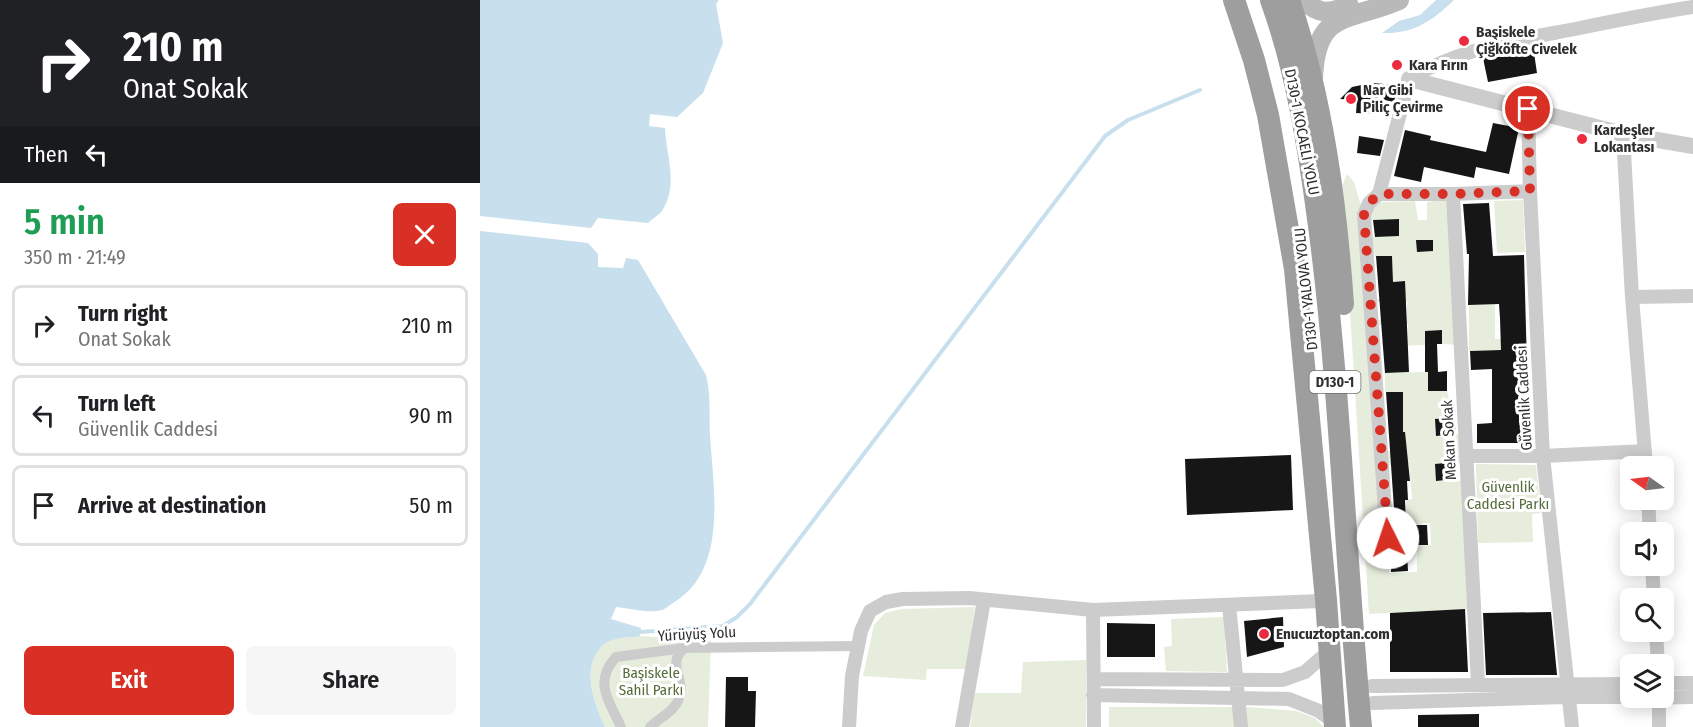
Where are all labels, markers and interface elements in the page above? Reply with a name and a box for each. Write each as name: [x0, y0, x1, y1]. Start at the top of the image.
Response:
text: 210 m: [123, 22, 223, 72]
place label: Başiskele Çiğköfte Civelek: [1476, 23, 1577, 59]
icon: right: [24, 24, 102, 102]
marker: Başiskele Çiğköfte Civelek: [1457, 34, 1471, 48]
place label: Kara Fırın: [1409, 56, 1468, 74]
marker: Kara Fırın: [1390, 58, 1404, 72]
street label: D130-1 KOCAELİ YOLU: [1281, 67, 1323, 197]
text: Onat Sokak: [123, 73, 248, 105]
place label: Nar Gibi Piliç Çevirme: [1363, 81, 1444, 117]
pin: [1502, 83, 1553, 134]
marker: Nar Gibi Piliç Çevirme: [1344, 92, 1358, 106]
icon: arrive: [1511, 92, 1544, 125]
place label: Kardeşler Lokantası: [1594, 121, 1655, 156]
marker: Kardeşler Lokantası: [1575, 132, 1589, 146]
icon: left: [80, 138, 113, 171]
text: Then: [24, 141, 68, 168]
text: 5 min: [24, 200, 105, 244]
button: close: [393, 203, 456, 266]
street label: D130-1 YALOVA YOLU: [1291, 227, 1321, 351]
text: 350 m · 21:49: [24, 245, 126, 269]
text: Turn right: [78, 300, 167, 327]
icon: right: [27, 309, 60, 342]
text: 210 m: [402, 312, 453, 339]
text: Onat Sokak: [78, 327, 171, 351]
street label: Güvenlik Caddesi: [1512, 345, 1536, 451]
road number: D130-1: [1310, 371, 1360, 393]
text: Turn left: [78, 390, 156, 417]
icon: left: [27, 399, 60, 432]
street label: Mekan Sokak: [1438, 400, 1460, 480]
text: 90 m: [409, 402, 453, 429]
text: Güvenlik Caddesi: [78, 417, 218, 441]
north arrow: [1620, 456, 1674, 510]
map controls: [1620, 456, 1674, 708]
park label: Güvenlik Caddesi Parkı: [1467, 478, 1549, 513]
icon: arrive: [27, 489, 60, 522]
text: Arrive at destination: [78, 492, 266, 519]
text: 50 m: [409, 492, 453, 519]
position arrow: [1356, 506, 1420, 570]
button: sound: [1620, 522, 1674, 576]
button: search: [1620, 588, 1674, 642]
street label: Yürüyüş Yolu: [657, 623, 737, 645]
place label: Enucuztoptan.com: [1276, 625, 1390, 643]
marker: Enucuztoptan.com: [1257, 627, 1271, 641]
button: Exit: [24, 646, 234, 715]
button: Share: [246, 646, 456, 715]
button: layers: [1620, 654, 1674, 708]
park label: Başiskele Sahil Parkı: [619, 664, 683, 699]

